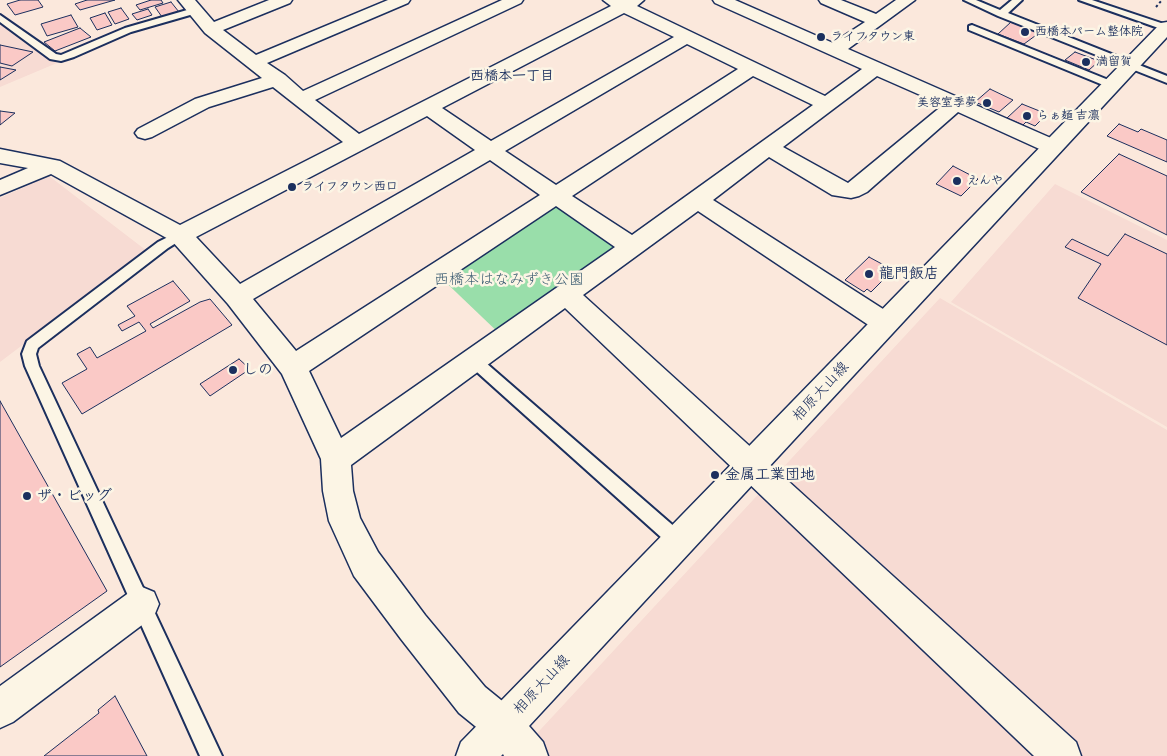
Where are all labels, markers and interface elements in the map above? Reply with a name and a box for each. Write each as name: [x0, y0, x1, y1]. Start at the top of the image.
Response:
place label: 西橋本パーム整体院: [1035, 25, 1143, 39]
marker: 西橋本パーム整体院: [1019, 26, 1031, 38]
place label: ライフタウン東: [831, 30, 915, 44]
marker: ライフタウン東: [815, 31, 827, 43]
place label: 満留賀: [1096, 55, 1132, 69]
marker: 満留賀: [1080, 56, 1092, 68]
district label: 西橋本一丁目: [470, 68, 554, 84]
place label: 美容室季夢: [917, 96, 977, 110]
marker: 美容室季夢: [981, 97, 993, 109]
place label: らぁ麺 吉凛: [1037, 109, 1100, 123]
marker: らぁ麺 吉凛: [1021, 110, 1033, 122]
place label: えんや: [967, 174, 1003, 188]
marker: えんや: [951, 175, 963, 187]
place label: ライフタウン西口: [302, 180, 398, 194]
marker: ライフタウン西口: [286, 181, 298, 193]
place label: 龍門飯店: [879, 265, 939, 283]
marker: 龍門飯店: [863, 268, 875, 280]
park label: 西橋本はなみずき公園: [434, 271, 584, 289]
street label: 相原大山線: [789, 358, 853, 426]
place label: しの: [243, 361, 273, 379]
marker: しの: [227, 364, 239, 376]
place label: 金属工業団地: [725, 466, 815, 484]
marker: 金属工業団地: [709, 469, 721, 481]
place label: ザ・ビッグ: [37, 487, 112, 505]
marker: ザ・ビッグ: [21, 490, 33, 502]
street label: 相原大山線: [510, 651, 574, 719]

